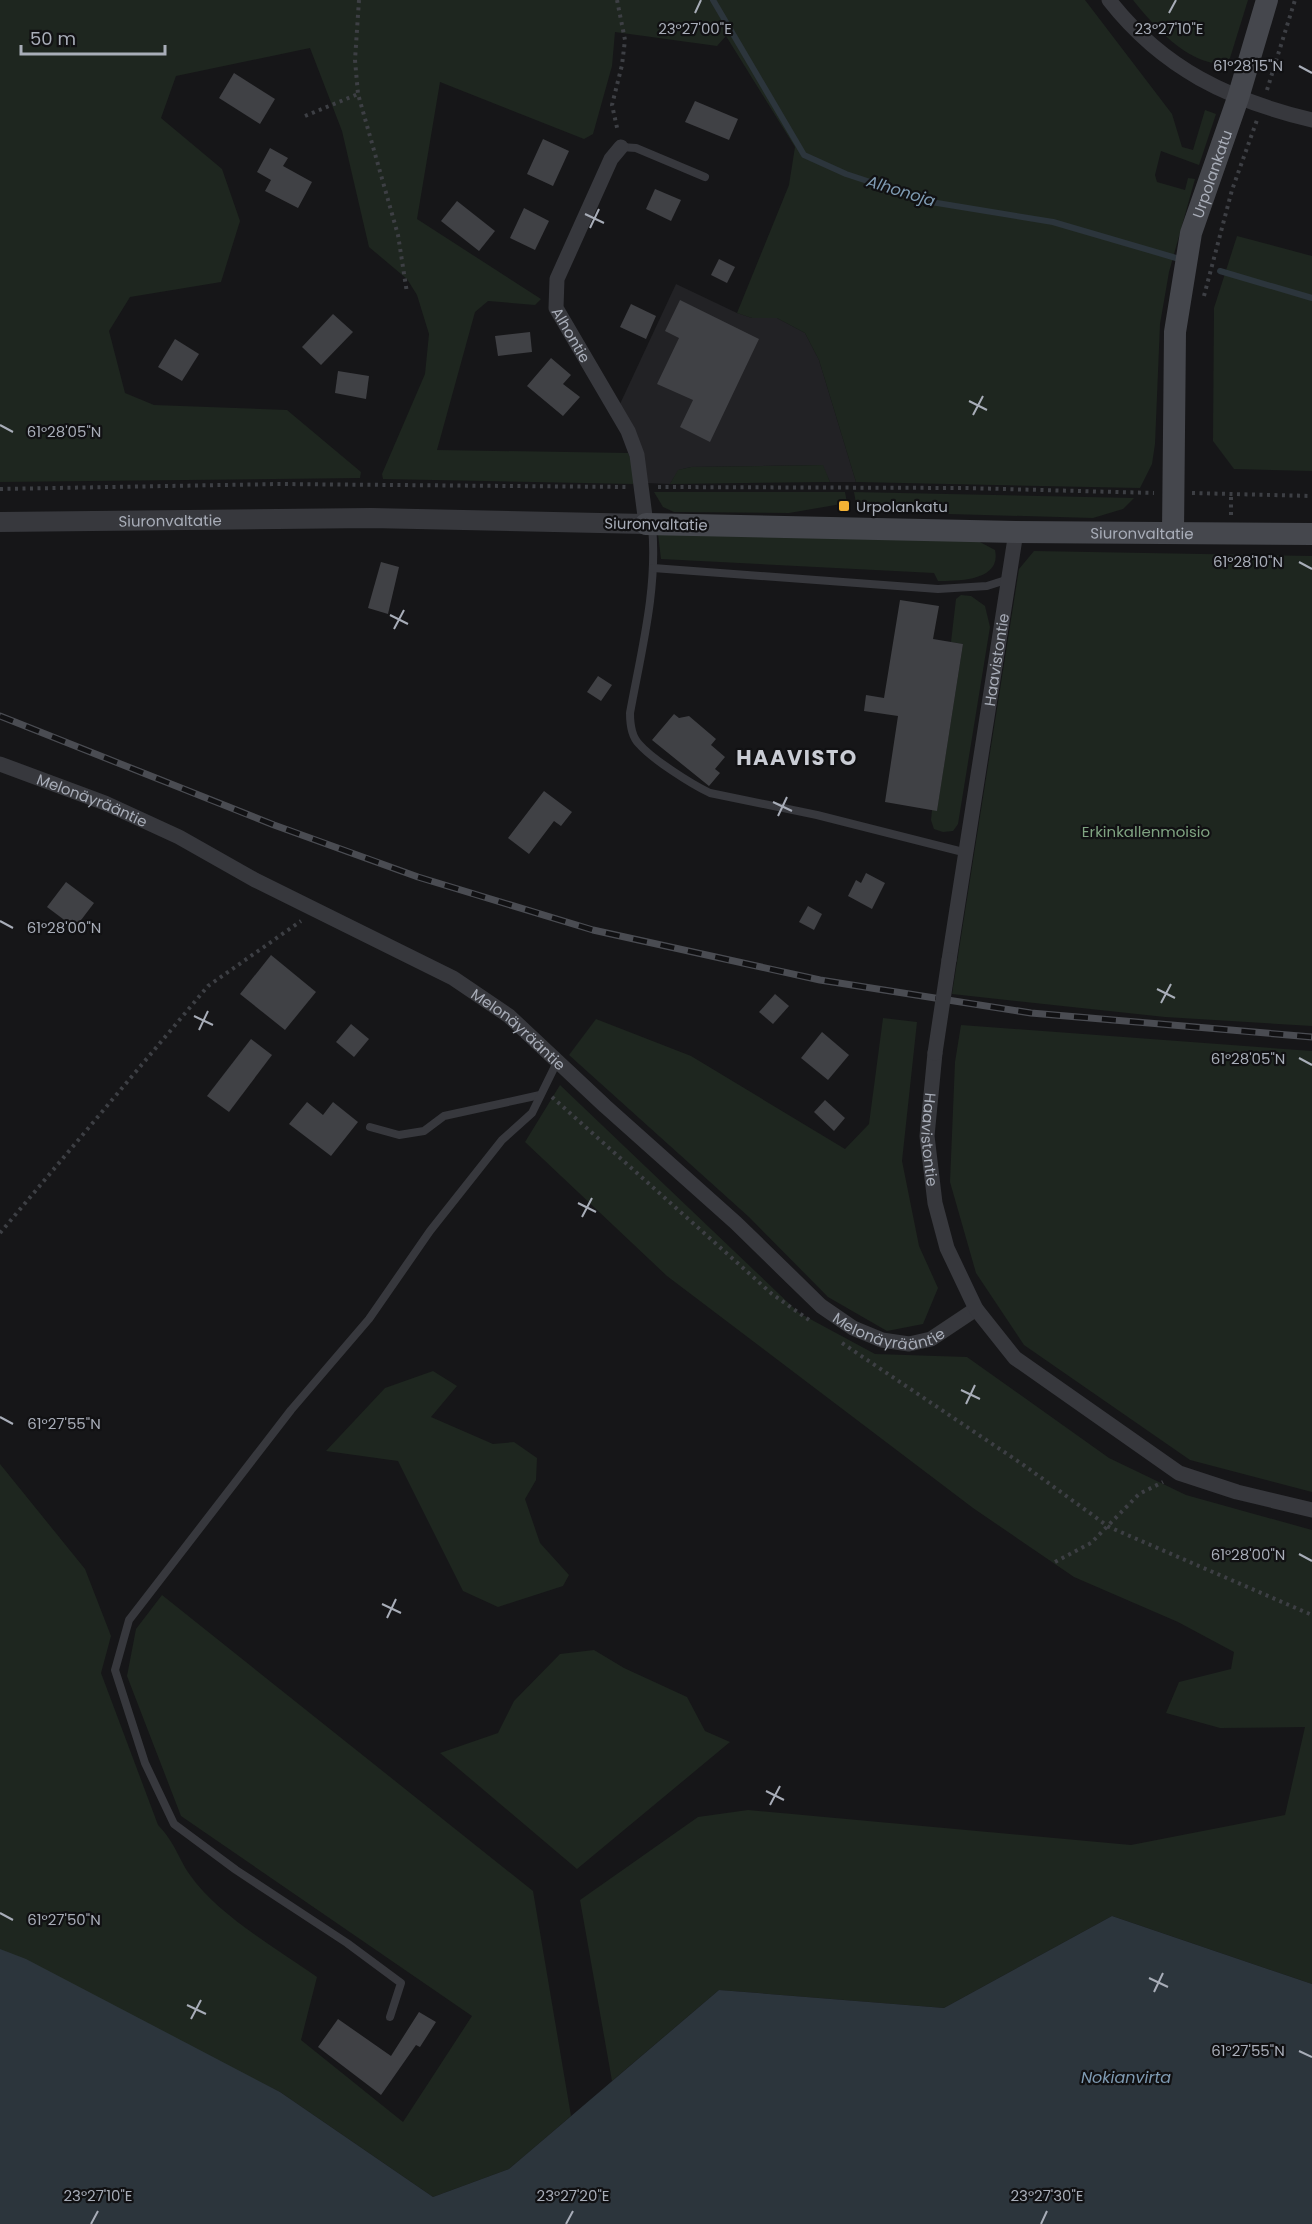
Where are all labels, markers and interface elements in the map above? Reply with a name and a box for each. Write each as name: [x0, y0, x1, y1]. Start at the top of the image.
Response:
scale bar: [21, 18, 165, 56]
text: 23°27'00"E: [658, 18, 732, 39]
text: 23°27'10"E: [1134, 18, 1204, 39]
text: 50 m: [30, 26, 76, 51]
text: 61°28'15"N: [1213, 55, 1283, 76]
street label: Urpolankatu: [1187, 127, 1237, 221]
water label: Alhonoja: [863, 169, 938, 212]
street label: Alhontie: [547, 303, 596, 366]
text: 61°28'05"N: [27, 421, 101, 442]
place label: Urpolankatu: [856, 496, 948, 517]
marker: Urpolankatu: [837, 499, 851, 513]
street label: Siuronvaltatie: [118, 509, 222, 531]
street label: Siuronvaltatie: [604, 513, 708, 535]
street label: Siuronvaltatie: [1090, 522, 1194, 544]
text: 61°28'10"N: [1213, 551, 1283, 572]
street label: Haavistontie: [978, 612, 1014, 708]
district label: HAAVISTO: [736, 743, 858, 772]
street label: Melonäyrääntie: [34, 768, 151, 832]
park label: Erkinkallenmoisio: [1082, 821, 1210, 842]
text: 61°28'00"N: [27, 917, 101, 938]
street label: Melonäyrääntie: [467, 983, 571, 1075]
text: 61°28'05"N: [1211, 1048, 1285, 1069]
street label: Haavistontie: [917, 1092, 943, 1187]
street label: Melonäyrääntie: [829, 1307, 949, 1355]
text: 61°27'55"N: [27, 1413, 101, 1434]
text: 61°28'00"N: [1211, 1544, 1285, 1565]
text: 61°27'50"N: [27, 1909, 101, 1930]
text: 61°27'55"N: [1211, 2040, 1285, 2061]
water label: Nokianvirta: [1081, 2066, 1171, 2089]
text: 23°27'10"E: [63, 2185, 133, 2206]
text: 23°27'20"E: [537, 2185, 609, 2206]
text: 23°27'30"E: [1010, 2185, 1084, 2206]

